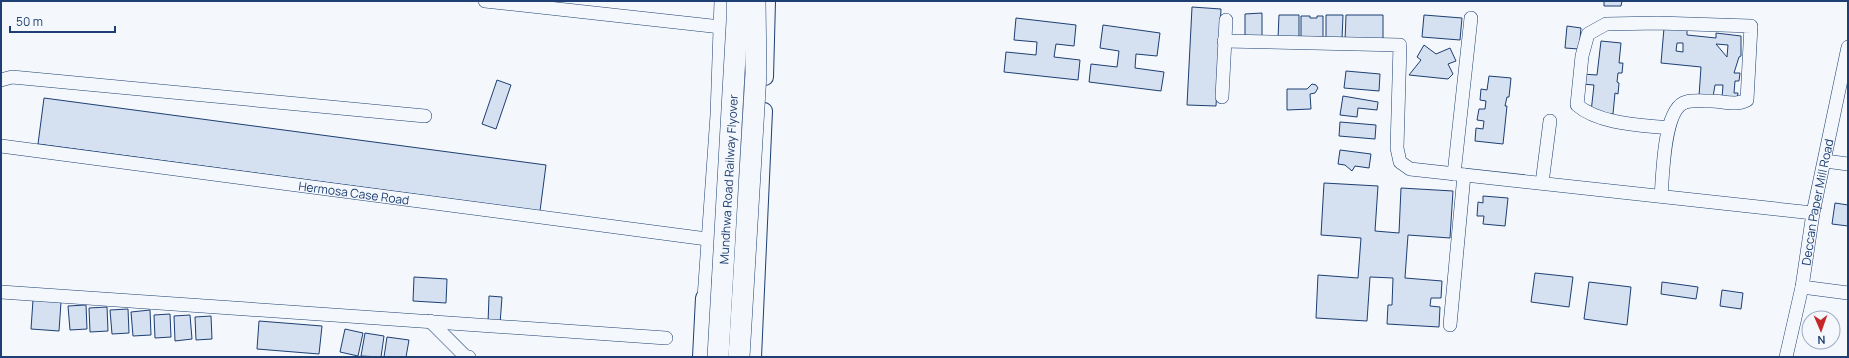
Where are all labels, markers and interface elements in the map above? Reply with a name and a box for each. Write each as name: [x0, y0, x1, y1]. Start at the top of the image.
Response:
scale bar: [10, 8, 115, 34]
text: 50 m: [16, 13, 43, 30]
street label: Mundhwa Road Railway Flyover: [715, 93, 741, 265]
street label: Deccan Paper Mill Road: [1797, 137, 1837, 266]
street label: Hermosa Case Road: [298, 177, 410, 208]
north arrow: [1801, 310, 1841, 350]
text: N: [1817, 333, 1826, 348]

